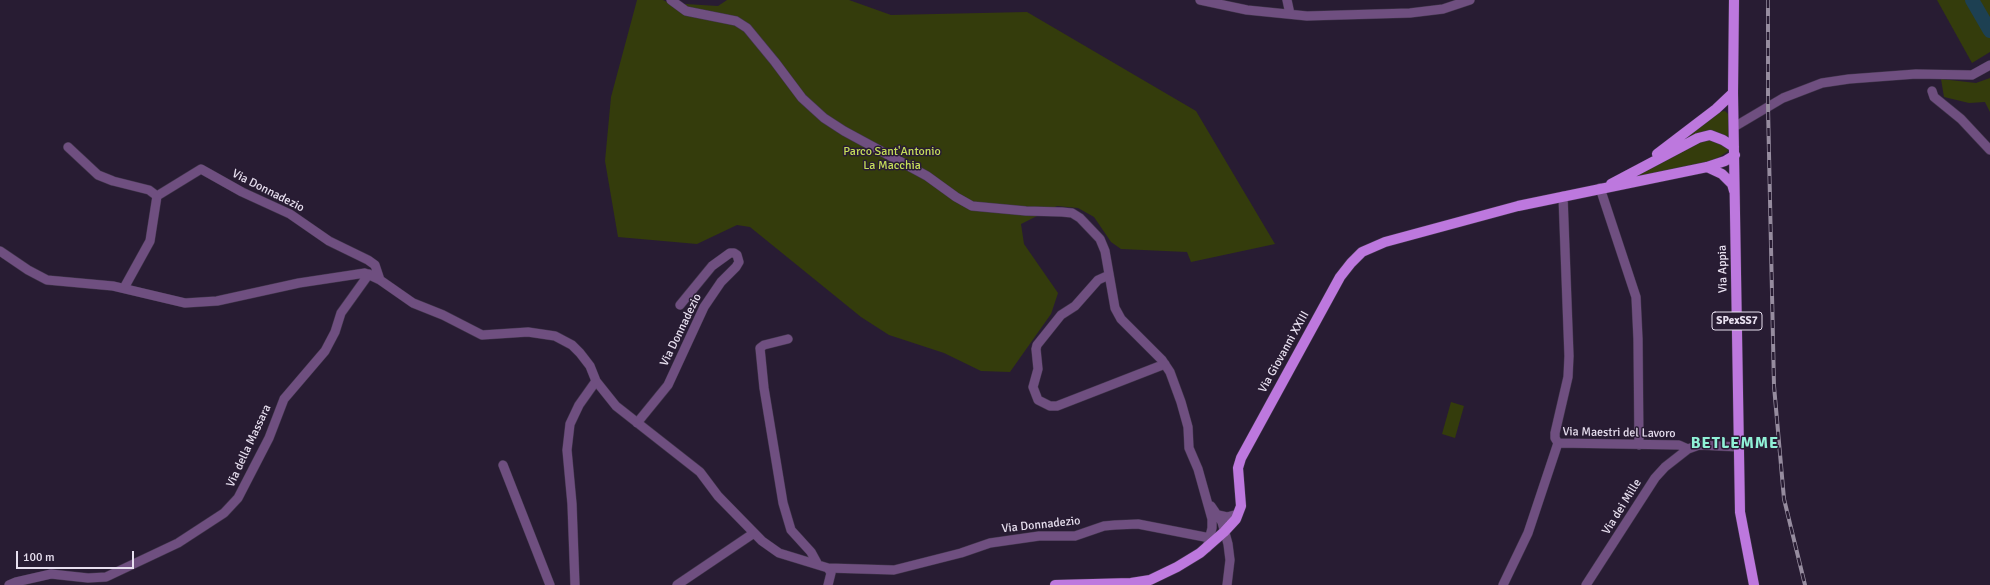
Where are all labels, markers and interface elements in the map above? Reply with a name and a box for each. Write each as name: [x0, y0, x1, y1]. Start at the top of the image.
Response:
park label: Parco Sant'Antonio La Macchia: [843, 145, 941, 173]
street label: Via Donnadezio: [229, 167, 307, 215]
street label: Via Appia: [1715, 245, 1731, 293]
street label: Via Donnadezio: [657, 291, 705, 369]
street label: Via Giovanni XXIII: [1256, 309, 1312, 395]
road number: SPexSS7: [1712, 312, 1762, 330]
street label: Via della Massara: [224, 402, 274, 490]
street label: Via Maestri del Lavoro: [1562, 425, 1676, 441]
district label: BETLEMME: [1691, 434, 1779, 454]
street label: Via dei Mille: [1599, 477, 1645, 537]
street label: Via Donnadezio: [1001, 514, 1081, 536]
scale bar: [18, 543, 136, 569]
text: 100 m: [23, 550, 55, 565]

